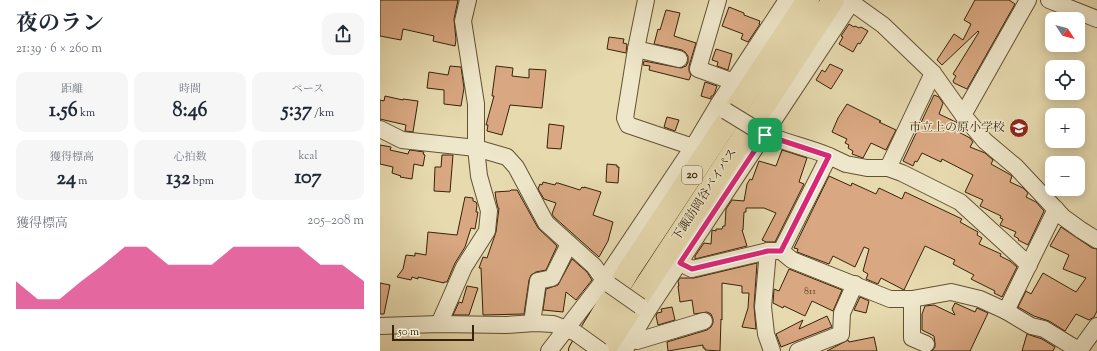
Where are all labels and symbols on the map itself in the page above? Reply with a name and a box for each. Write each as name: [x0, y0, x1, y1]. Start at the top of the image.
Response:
north arrow: [1045, 12, 1085, 52]
school or university icon: 市立上の原小学校: [1008, 117, 1030, 139]
pin: [748, 118, 782, 152]
place label: 市立上の原小学校: [909, 119, 1005, 137]
street label: 下諏訪岡谷バイパス: [668, 145, 742, 245]
road number: 20: [682, 166, 702, 184]
house number: 811: [804, 284, 816, 299]
scale bar: [392, 323, 474, 342]

